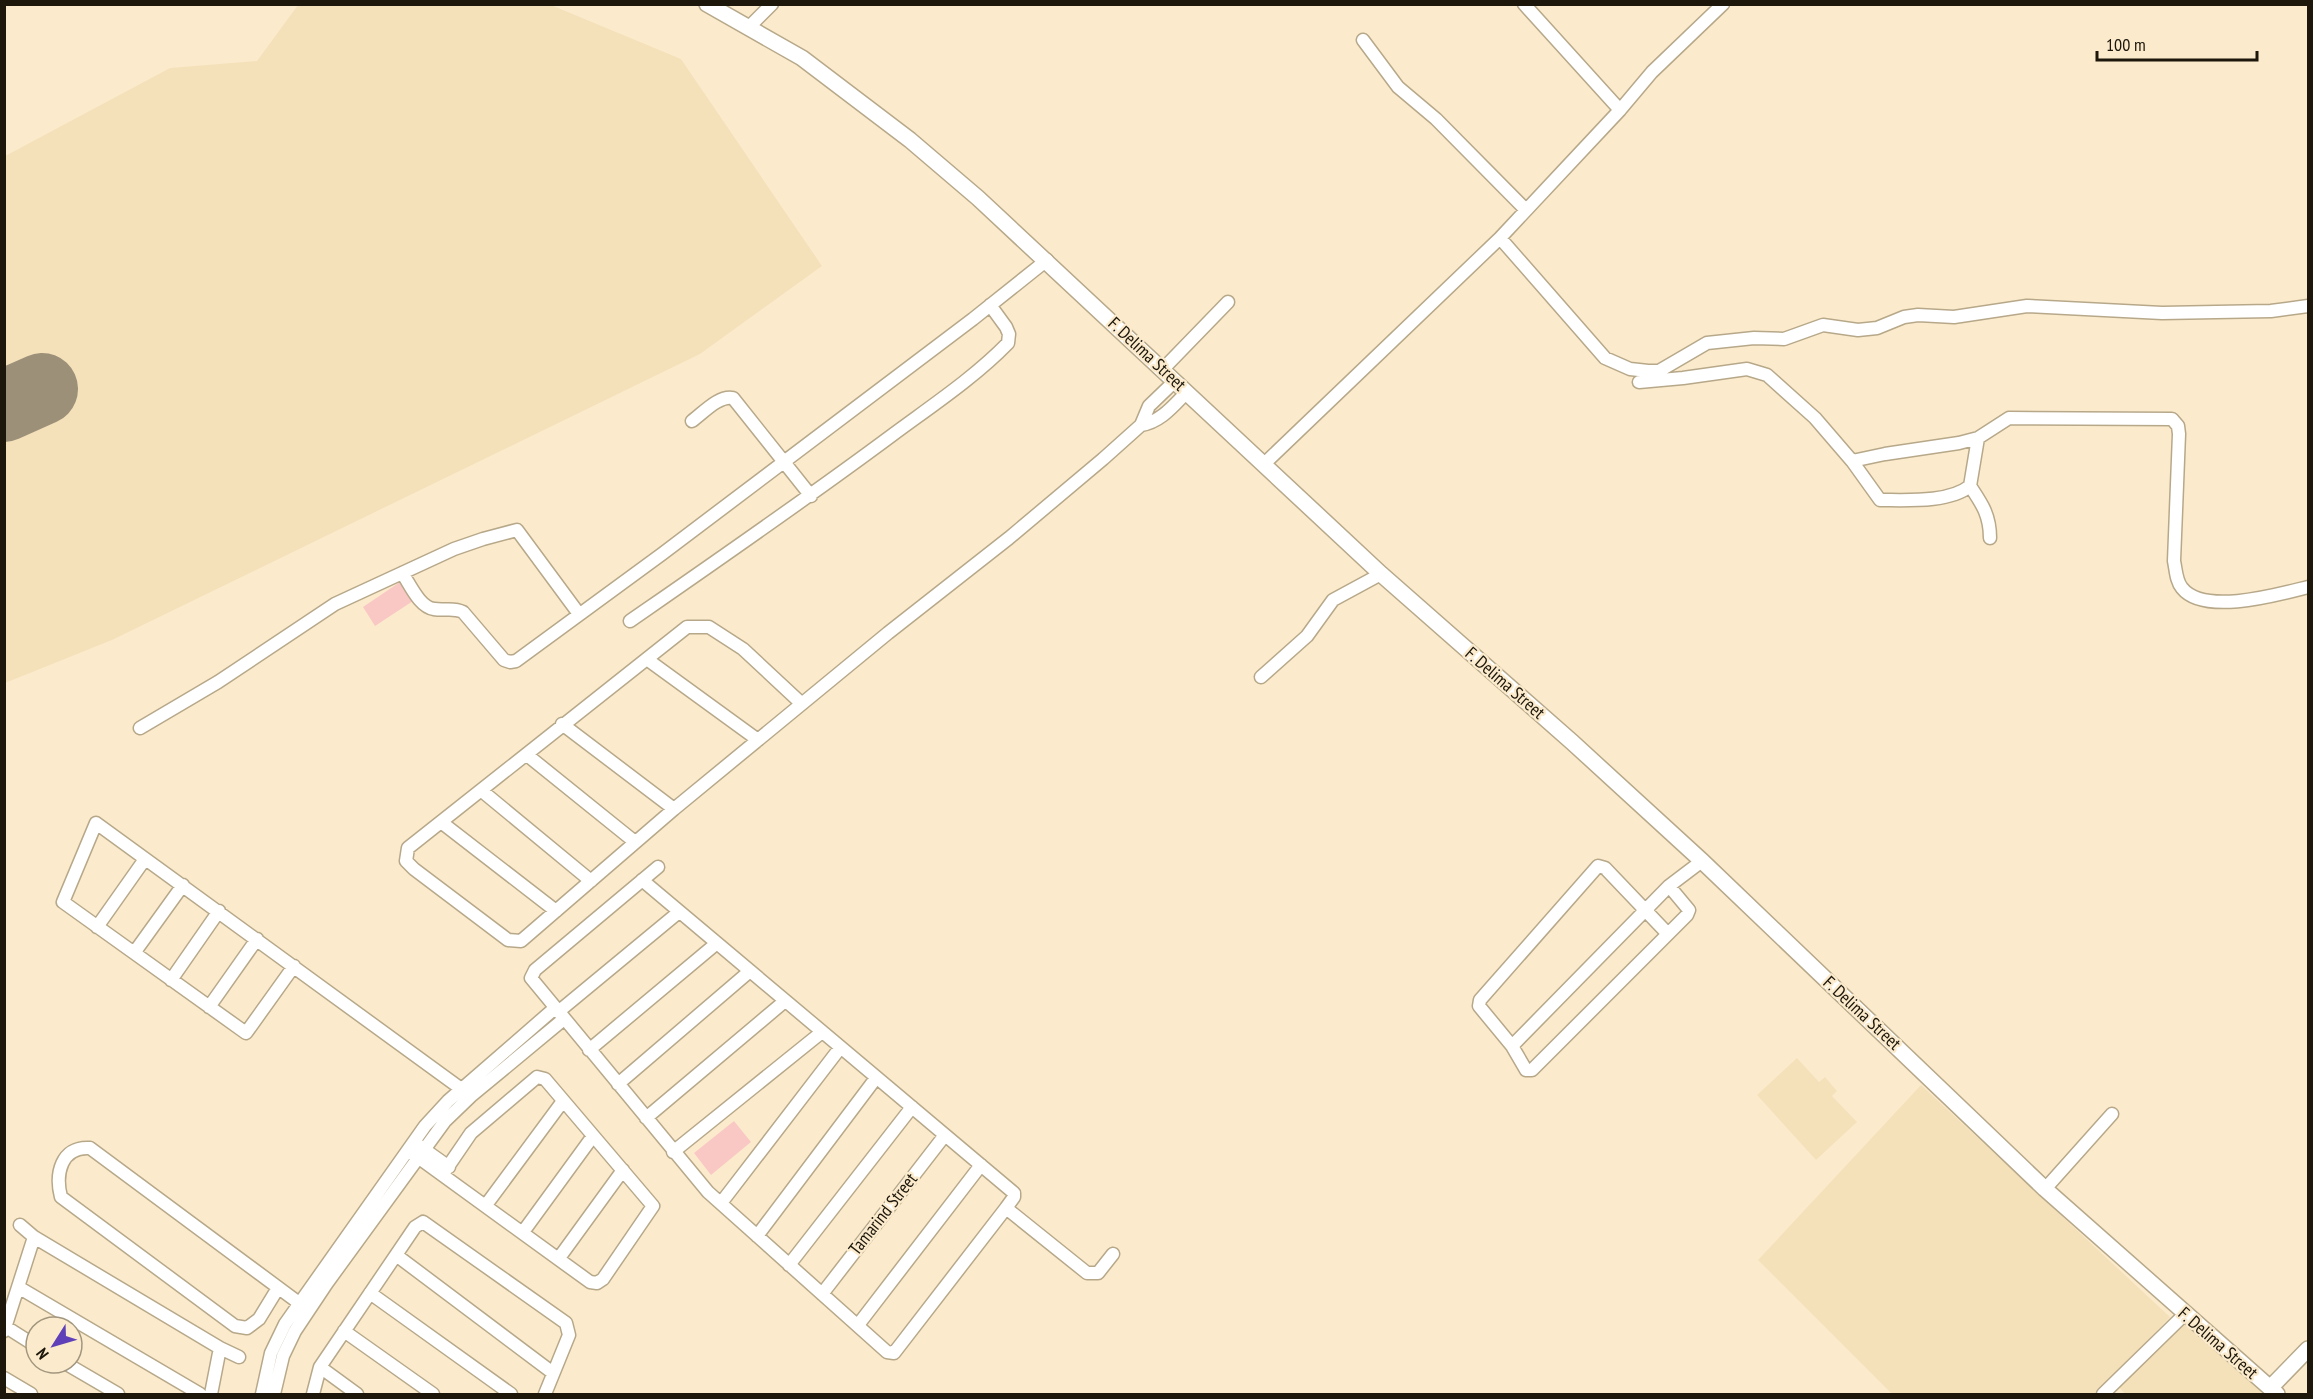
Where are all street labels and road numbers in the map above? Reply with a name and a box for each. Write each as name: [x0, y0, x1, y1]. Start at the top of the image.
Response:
street label: F. Delima Street: [1104, 312, 1191, 396]
street label: F. Delima Street: [1461, 642, 1550, 724]
street label: F. Delima Street: [1819, 971, 1906, 1055]
street label: Tamarind Street: [843, 1168, 922, 1259]
street label: F. Delima Street: [2174, 1302, 2263, 1384]

